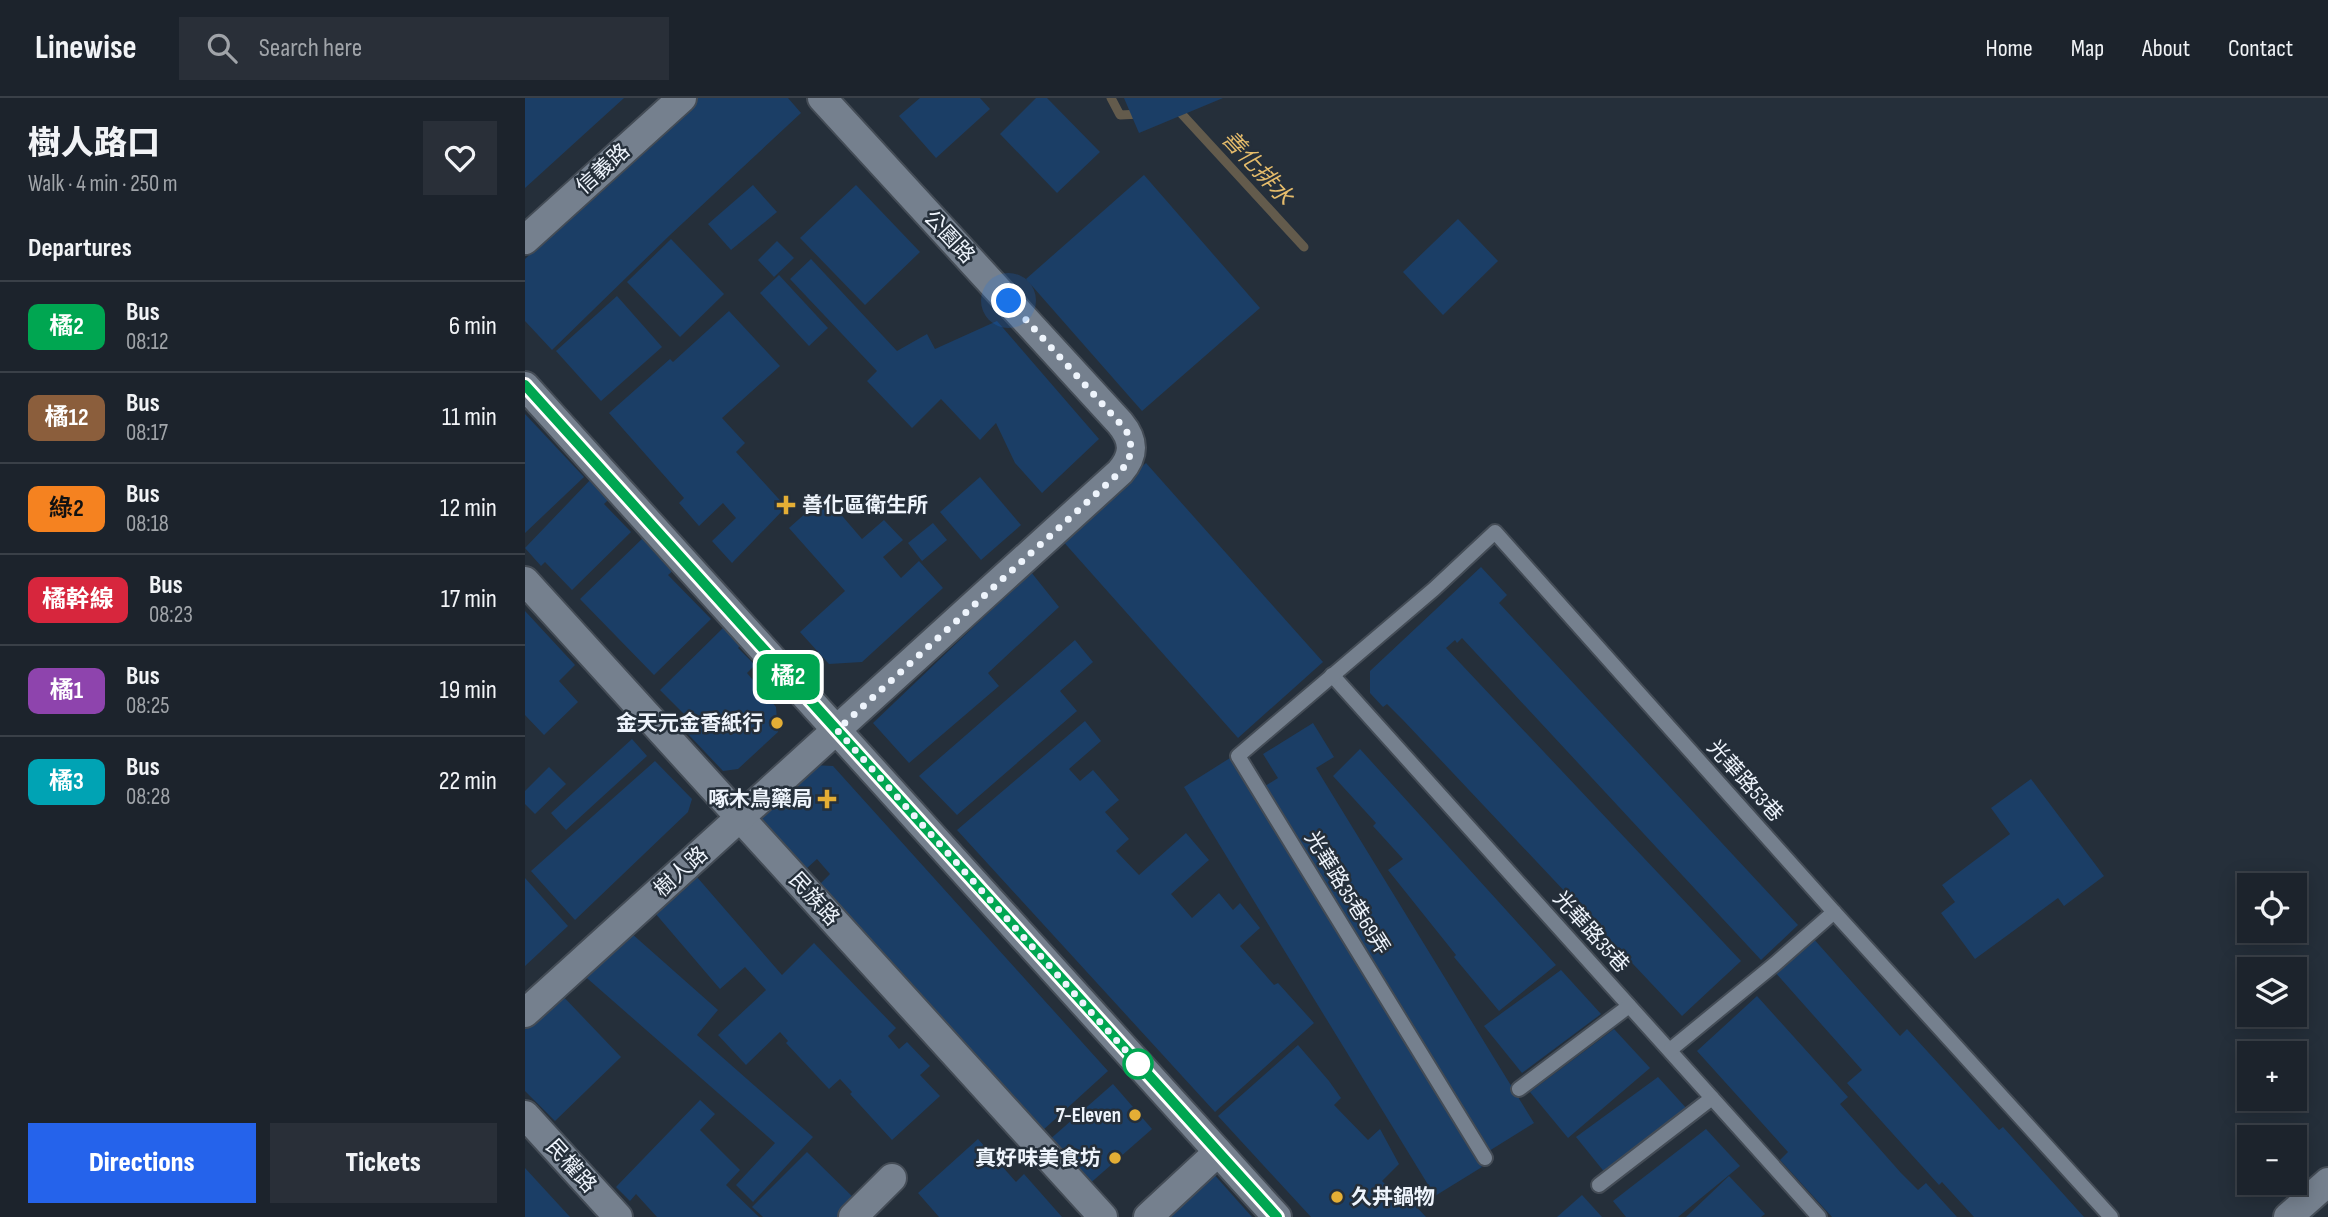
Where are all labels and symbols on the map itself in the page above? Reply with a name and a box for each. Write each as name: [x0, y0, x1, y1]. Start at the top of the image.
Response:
water label: 善化排水: [1215, 125, 1299, 212]
street label: 信義路: [571, 139, 635, 199]
street label: 公園路: [918, 205, 980, 269]
your location: [991, 283, 1026, 318]
place label: 善化區衛生所: [802, 493, 928, 518]
marker: 善化區衛生所: [776, 495, 796, 515]
line badge: 橘2: [757, 654, 819, 700]
place label: 金天元金香紙行: [616, 711, 763, 736]
marker: 金天元金香紙行: [769, 715, 785, 731]
street label: 光華路53巷: [1702, 735, 1788, 827]
place label: 啄木鳥藥局: [708, 787, 813, 812]
marker: 啄木鳥藥局: [819, 791, 835, 807]
street label: 光華路35巷69弄: [1299, 827, 1395, 959]
street label: 樹人路: [649, 842, 713, 902]
street label: 民族路: [784, 867, 844, 931]
street label: 光華路35巷: [1548, 886, 1634, 978]
unlabelled marker: [1123, 1049, 1153, 1079]
place label: 7-Eleven: [1056, 1103, 1121, 1128]
marker: 7-Eleven: [1127, 1107, 1143, 1123]
street label: 民權路: [541, 1134, 601, 1198]
place label: 真好味美食坊: [975, 1146, 1101, 1171]
marker: 真好味美食坊: [1107, 1150, 1123, 1166]
place label: 久丼鍋物: [1351, 1185, 1435, 1210]
marker: 久丼鍋物: [1329, 1189, 1345, 1205]

